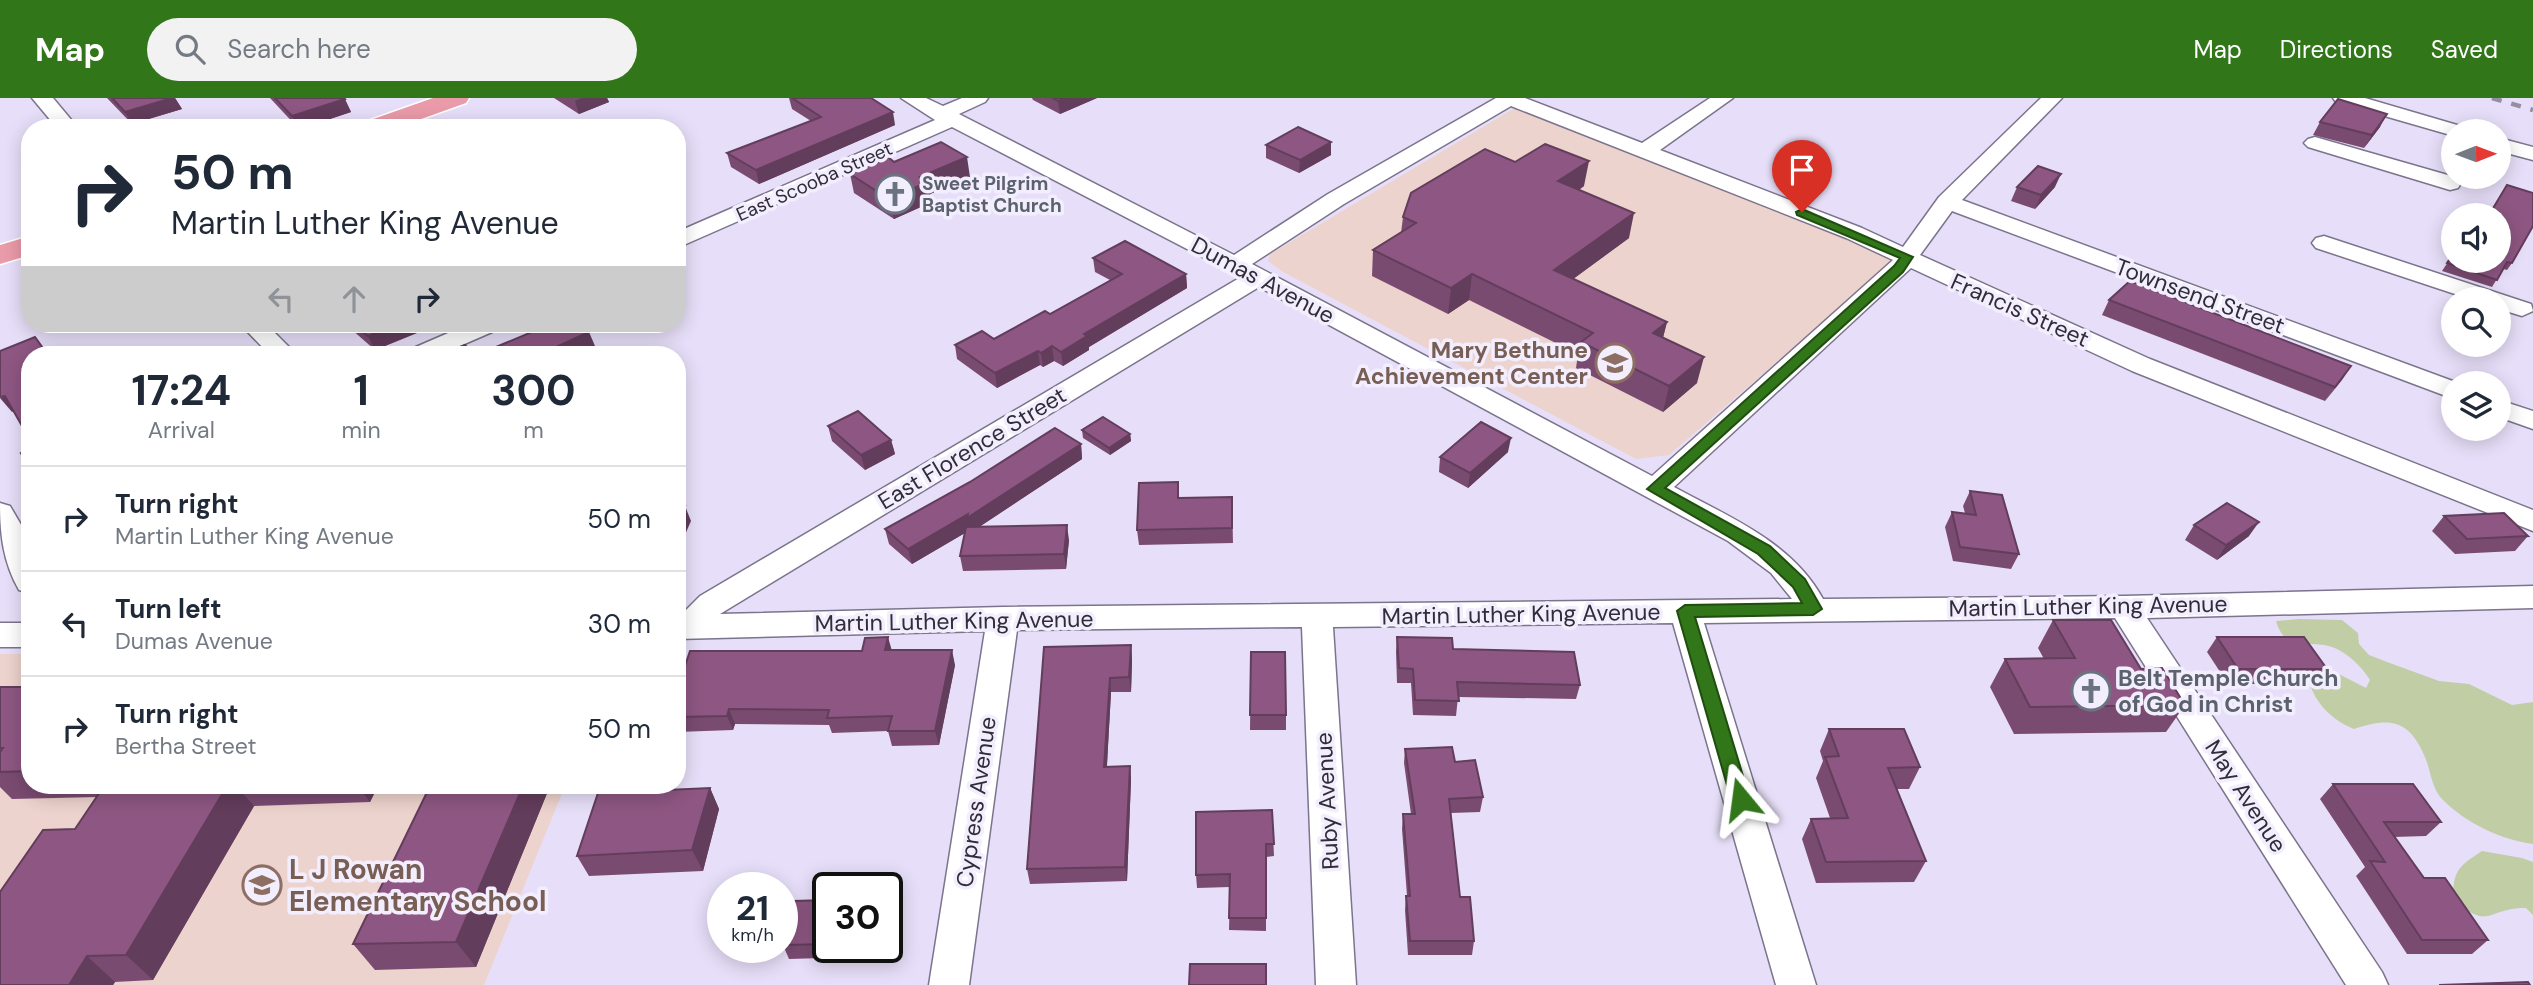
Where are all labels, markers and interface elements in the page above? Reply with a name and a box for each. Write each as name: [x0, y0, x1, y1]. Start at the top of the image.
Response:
search box: [147, 18, 637, 81]
text: Map: [35, 28, 105, 71]
icon: search: [171, 30, 209, 68]
text: Search here: [227, 32, 371, 66]
text: Map: [2194, 34, 2242, 65]
text: Directions: [2280, 34, 2393, 65]
text: Saved: [2431, 34, 2498, 65]
north arrow: [2441, 119, 2511, 189]
map controls: [2441, 119, 2511, 441]
street label: East Scooba Street: [732, 136, 896, 227]
text: 50 m: [171, 140, 294, 204]
pin: [1772, 140, 1832, 212]
icon: right: [56, 147, 147, 238]
icon: arrive: [1783, 151, 1821, 189]
place label: Sweet Pilgrim Baptist Church: [922, 171, 1062, 218]
church icon: Sweet Pilgrim Baptist Church: [874, 173, 916, 215]
text: Martin Luther King Avenue: [171, 202, 559, 244]
button: sound: [2441, 203, 2511, 273]
street label: Dumas Avenue: [1186, 230, 1340, 330]
street label: Townsend Street: [2111, 251, 2289, 341]
street label: Francis Street: [1946, 266, 2094, 354]
icon: left: [262, 280, 300, 318]
icon: ahead: [335, 280, 373, 318]
icon: right: [408, 280, 446, 318]
button: search: [2441, 287, 2511, 357]
place label: Mary Bethune Achievement Center: [1355, 335, 1588, 391]
school or university icon: Mary Bethune Achievement Center: [1594, 342, 1636, 384]
text: 17:24: [131, 363, 231, 418]
text: 1: [353, 363, 369, 418]
text: 300: [491, 363, 576, 418]
button: layers: [2441, 371, 2511, 441]
street label: East Florence Street: [872, 380, 1072, 516]
text: Arrival: [148, 415, 215, 445]
text: min: [342, 415, 381, 445]
text: m: [523, 415, 544, 445]
text: Turn right: [115, 487, 239, 521]
icon: right: [56, 500, 94, 538]
text: 50 m: [587, 502, 651, 536]
text: Martin Luther King Avenue: [115, 521, 394, 551]
street label: Martin Luther King Avenue: [1948, 589, 2228, 623]
text: Turn left: [115, 592, 222, 626]
street label: Martin Luther King Avenue: [1381, 597, 1661, 631]
street label: Martin Luther King Avenue: [814, 604, 1094, 638]
icon: left: [56, 605, 94, 643]
text: 30 m: [588, 607, 651, 641]
text: Dumas Avenue: [115, 626, 273, 656]
place label: Belt Temple Church of God in Christ: [2118, 663, 2338, 719]
church icon: Belt Temple Church of God in Christ: [2070, 670, 2112, 712]
text: Turn right: [115, 697, 239, 731]
icon: right: [56, 710, 94, 748]
text: 50 m: [587, 712, 651, 746]
street label: Cypress Avenue: [949, 715, 1003, 889]
text: Bertha Street: [115, 731, 257, 761]
street label: Ruby Avenue: [1308, 732, 1346, 870]
street label: May Avenue: [2198, 734, 2294, 858]
position arrow: [1704, 762, 1778, 836]
place label: L J Rowan Elementary School: [289, 851, 546, 920]
school or university icon: L J Rowan Elementary School: [241, 864, 283, 906]
speed limit sign: 30: [812, 872, 903, 963]
text: 21: [736, 885, 769, 931]
text: km/h: [731, 923, 774, 947]

